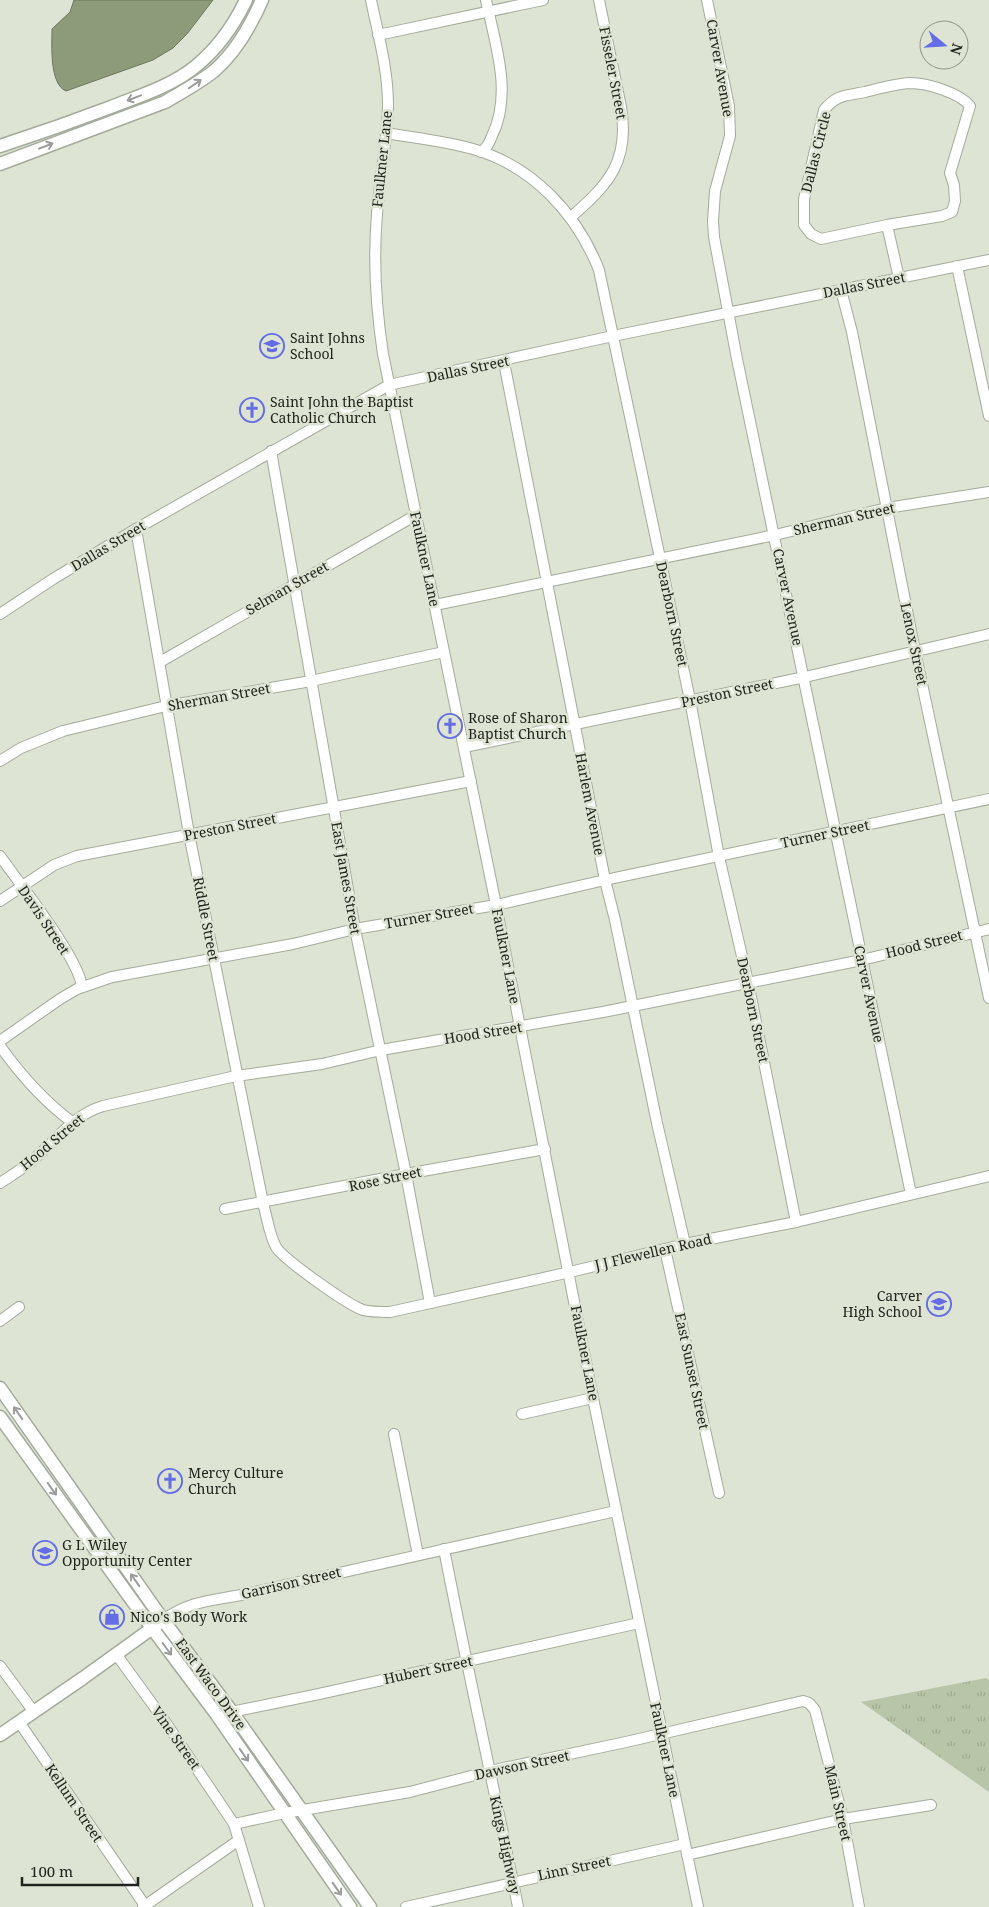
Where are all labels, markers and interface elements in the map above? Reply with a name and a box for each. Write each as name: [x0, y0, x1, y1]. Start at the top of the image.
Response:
street label: Carver Avenue: [703, 18, 738, 118]
north arrow: [919, 20, 969, 70]
street label: Fisseler Street: [595, 25, 632, 121]
text: N: [946, 41, 968, 57]
one-way arrow: [188, 79, 202, 89]
one-way arrow: [127, 94, 142, 103]
street label: Dallas Circle: [796, 109, 835, 194]
street label: Faulkner Lane: [367, 110, 396, 208]
one-way arrow: [38, 141, 53, 150]
street label: Dallas Street: [821, 267, 907, 302]
place label: Saint Johns School: [290, 328, 365, 363]
school or university icon: Saint Johns School: [259, 333, 285, 359]
street label: Dallas Street: [425, 351, 511, 386]
place label: Saint John the Baptist Catholic Church: [270, 392, 414, 427]
church icon: Saint John the Baptist Catholic Church: [239, 397, 265, 423]
street label: Sherman Street: [791, 498, 896, 539]
street label: Faulkner Lane: [406, 510, 445, 608]
street label: Dallas Street: [67, 516, 149, 575]
street label: Carver Avenue: [769, 547, 808, 647]
street label: Selman Street: [242, 556, 332, 619]
street label: Dearborn Street: [652, 560, 693, 668]
street label: Lenox Street: [896, 601, 933, 687]
street label: Preston Street: [679, 673, 775, 712]
street label: Sherman Street: [166, 678, 272, 715]
place label: Rose of Sharon Baptist Church: [468, 708, 568, 743]
church icon: Rose of Sharon Baptist Church: [437, 713, 463, 739]
street label: Harlem Avenue: [571, 751, 610, 857]
street label: Preston Street: [182, 808, 278, 845]
street label: Turner Street: [779, 815, 871, 852]
street label: East James Street: [327, 820, 366, 936]
street label: Riddle Street: [189, 875, 224, 963]
street label: Davis Street: [14, 881, 75, 958]
street label: Turner Street: [383, 898, 475, 933]
street label: Faulkner Lane: [488, 907, 525, 1005]
street label: Hood Street: [883, 925, 964, 962]
street label: Carver Avenue: [850, 944, 889, 1044]
street label: Dearborn Street: [733, 956, 774, 1064]
street label: Hood Street: [443, 1017, 523, 1048]
street label: Hood Street: [15, 1109, 88, 1174]
street label: Rose Street: [347, 1162, 423, 1195]
street label: J J Flewellen Road: [592, 1229, 714, 1274]
place label: Carver High School: [842, 1286, 923, 1321]
school or university icon: Carver High School: [926, 1291, 952, 1317]
street label: Faulkner Lane: [567, 1304, 604, 1402]
street label: East Sunset Street: [671, 1311, 714, 1431]
one-way arrow: [13, 1406, 23, 1420]
place label: Mercy Culture Church: [188, 1463, 283, 1498]
church icon: Mercy Culture Church: [157, 1468, 183, 1494]
one-way arrow: [46, 1482, 57, 1495]
place label: G L Wiley Opportunity Center: [62, 1535, 193, 1570]
school or university icon: G L Wiley Opportunity Center: [32, 1540, 58, 1566]
street label: Garrison Street: [239, 1562, 343, 1603]
one-way arrow: [130, 1573, 140, 1587]
shop icon: Nico's Body Work: [99, 1604, 125, 1630]
place label: Nico's Body Work: [130, 1607, 248, 1626]
street label: East Waco Drive: [172, 1634, 251, 1733]
one-way arrow: [162, 1642, 172, 1656]
street label: Hubert Street: [382, 1651, 474, 1688]
street label: Faulkner Lane: [646, 1701, 685, 1799]
street label: Vine Street: [148, 1702, 205, 1773]
street label: Dawson Street: [473, 1745, 571, 1784]
one-way arrow: [239, 1748, 249, 1762]
street label: Kellum Street: [41, 1760, 108, 1846]
street label: Main Street: [821, 1763, 856, 1843]
street label: Kings Highway: [486, 1794, 525, 1896]
street label: Linn Street: [536, 1851, 612, 1884]
scale bar: [22, 1854, 139, 1886]
text: 100 m: [30, 1861, 73, 1881]
one-way arrow: [332, 1881, 342, 1895]

